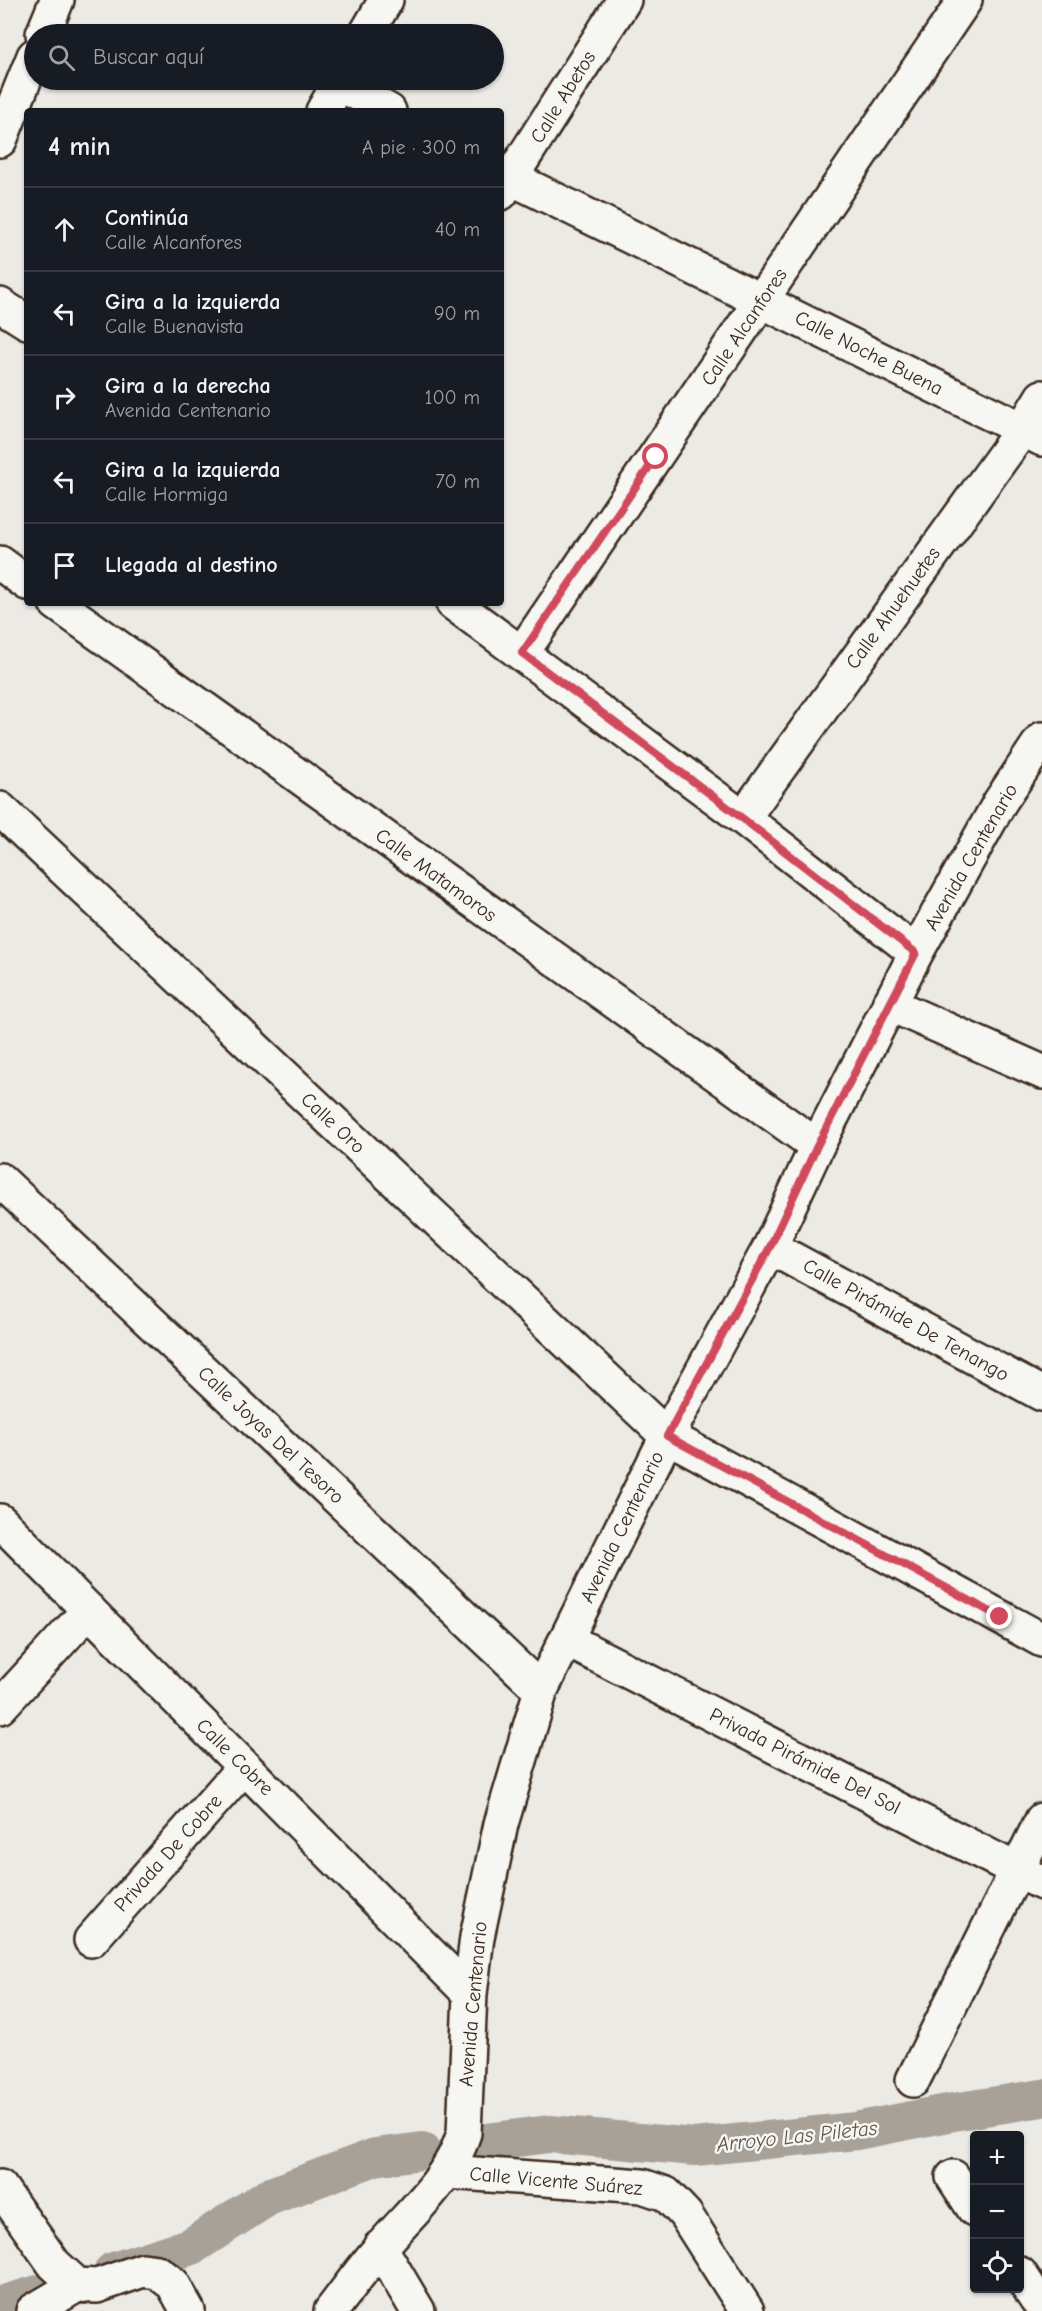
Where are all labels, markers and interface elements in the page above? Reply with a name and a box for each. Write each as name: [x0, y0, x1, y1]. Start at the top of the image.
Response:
search box: [24, 24, 504, 90]
icon: search: [45, 41, 78, 74]
text: Buscar aquí: [93, 44, 204, 70]
street label: Calle Abetos: [526, 47, 600, 147]
text: 4 min: [48, 132, 111, 162]
text: A pie · 300 m: [362, 136, 480, 159]
text: Continúa: [105, 205, 189, 231]
icon: ahead: [48, 213, 81, 246]
text: 40 m: [435, 218, 480, 241]
text: Calle Alcanfores: [105, 231, 242, 254]
street label: Calle Alcanfores: [696, 264, 792, 390]
text: Gira a la izquierda: [105, 289, 280, 315]
icon: left: [48, 297, 81, 330]
text: 90 m: [434, 302, 480, 325]
street label: Calle Noche Buena: [791, 306, 947, 400]
text: Calle Buenavista: [105, 315, 244, 338]
text: Gira a la derecha: [105, 373, 271, 399]
icon: right: [48, 381, 81, 414]
text: 100 m: [425, 386, 480, 409]
text: Avenida Centenario: [105, 399, 271, 422]
route start: [642, 443, 668, 469]
text: Gira a la izquierda: [105, 457, 280, 483]
icon: left: [48, 465, 81, 498]
text: 70 m: [435, 470, 480, 493]
text: Calle Hormiga: [105, 483, 228, 506]
street label: Calle Ahuehuetes: [841, 543, 945, 673]
icon: arrive: [48, 549, 81, 582]
text: Llegada al destino: [105, 552, 278, 578]
street label: Avenida Centenario: [920, 779, 1022, 935]
street label: Calle Matamoros: [371, 823, 501, 927]
street label: Calle Oro: [296, 1088, 370, 1158]
street label: Calle Pirámide De Tenango: [799, 1254, 1013, 1386]
street label: Calle Joyas Del Tesoro: [193, 1361, 349, 1509]
street label: Avenida Centenario: [575, 1447, 669, 1607]
route end: [986, 1603, 1012, 1629]
street label: Privada Pirámide Del Sol: [706, 1703, 904, 1819]
street label: Calle Cobre: [192, 1714, 278, 1800]
street label: Privada De Cobre: [109, 1790, 227, 1916]
street label: Avenida Centenario: [454, 1920, 492, 2088]
water label: Arroyo Las Piletas: [715, 2116, 879, 2156]
map controls: [970, 2131, 1024, 2293]
button: +: [970, 2131, 1024, 2185]
street label: Calle Vicente Suárez: [468, 2162, 644, 2200]
button: −: [970, 2185, 1024, 2239]
button: locate: [970, 2239, 1024, 2293]

